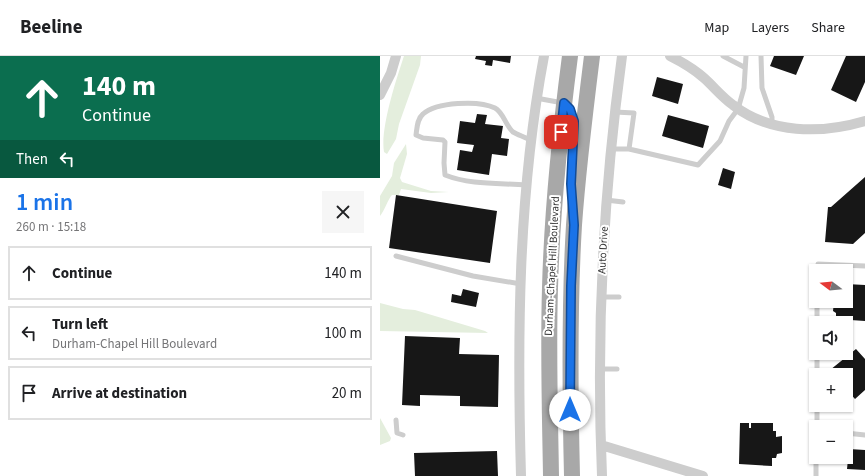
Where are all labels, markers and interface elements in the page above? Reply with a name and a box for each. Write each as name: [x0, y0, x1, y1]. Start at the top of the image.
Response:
text: Beeline: [20, 14, 83, 41]
text: Map: [704, 18, 729, 38]
text: Layers: [751, 18, 789, 38]
text: Share: [811, 18, 845, 38]
text: 140 m: [82, 66, 156, 106]
icon: ahead: [16, 72, 68, 124]
text: Continue: [82, 103, 151, 128]
pin: [544, 115, 578, 149]
icon: arrive: [550, 121, 572, 143]
icon: left: [56, 148, 78, 170]
text: Then: [16, 149, 48, 170]
text: 1 min: [16, 185, 73, 220]
button: close: [322, 191, 364, 233]
street label: Durham-Chapel Hill Boulevard: [541, 196, 563, 336]
text: 260 m · 15:18: [16, 218, 86, 236]
street label: Auto Drive: [594, 225, 612, 274]
icon: ahead: [18, 262, 40, 284]
text: Continue: [52, 263, 112, 284]
text: 140 m: [324, 263, 362, 284]
north arrow: [809, 264, 853, 308]
map controls: [809, 264, 853, 464]
text: Turn left: [52, 314, 108, 335]
button: sound: [809, 316, 853, 360]
icon: left: [18, 322, 40, 344]
text: 100 m: [324, 323, 362, 344]
text: Durham-Chapel Hill Boulevard: [52, 335, 217, 353]
button: +: [809, 368, 853, 412]
icon: arrive: [18, 382, 40, 404]
text: Arrive at destination: [52, 383, 187, 404]
text: 20 m: [332, 383, 362, 404]
position arrow: [549, 389, 591, 431]
button: −: [809, 420, 853, 464]

